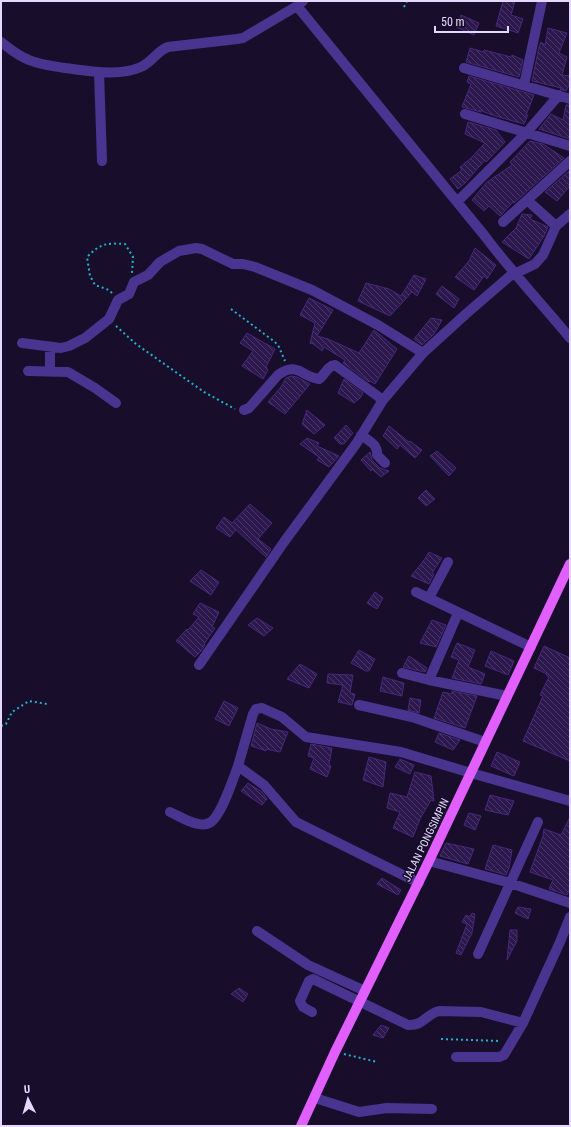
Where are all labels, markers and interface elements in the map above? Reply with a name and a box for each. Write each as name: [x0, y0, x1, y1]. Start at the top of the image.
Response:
scale bar: [435, 8, 508, 34]
text: 50 m: [441, 15, 465, 29]
street label: JALAN PONGSIMPIN: [400, 796, 452, 884]
north arrow: [8, 1079, 48, 1119]
text: U: [23, 1083, 31, 1096]

